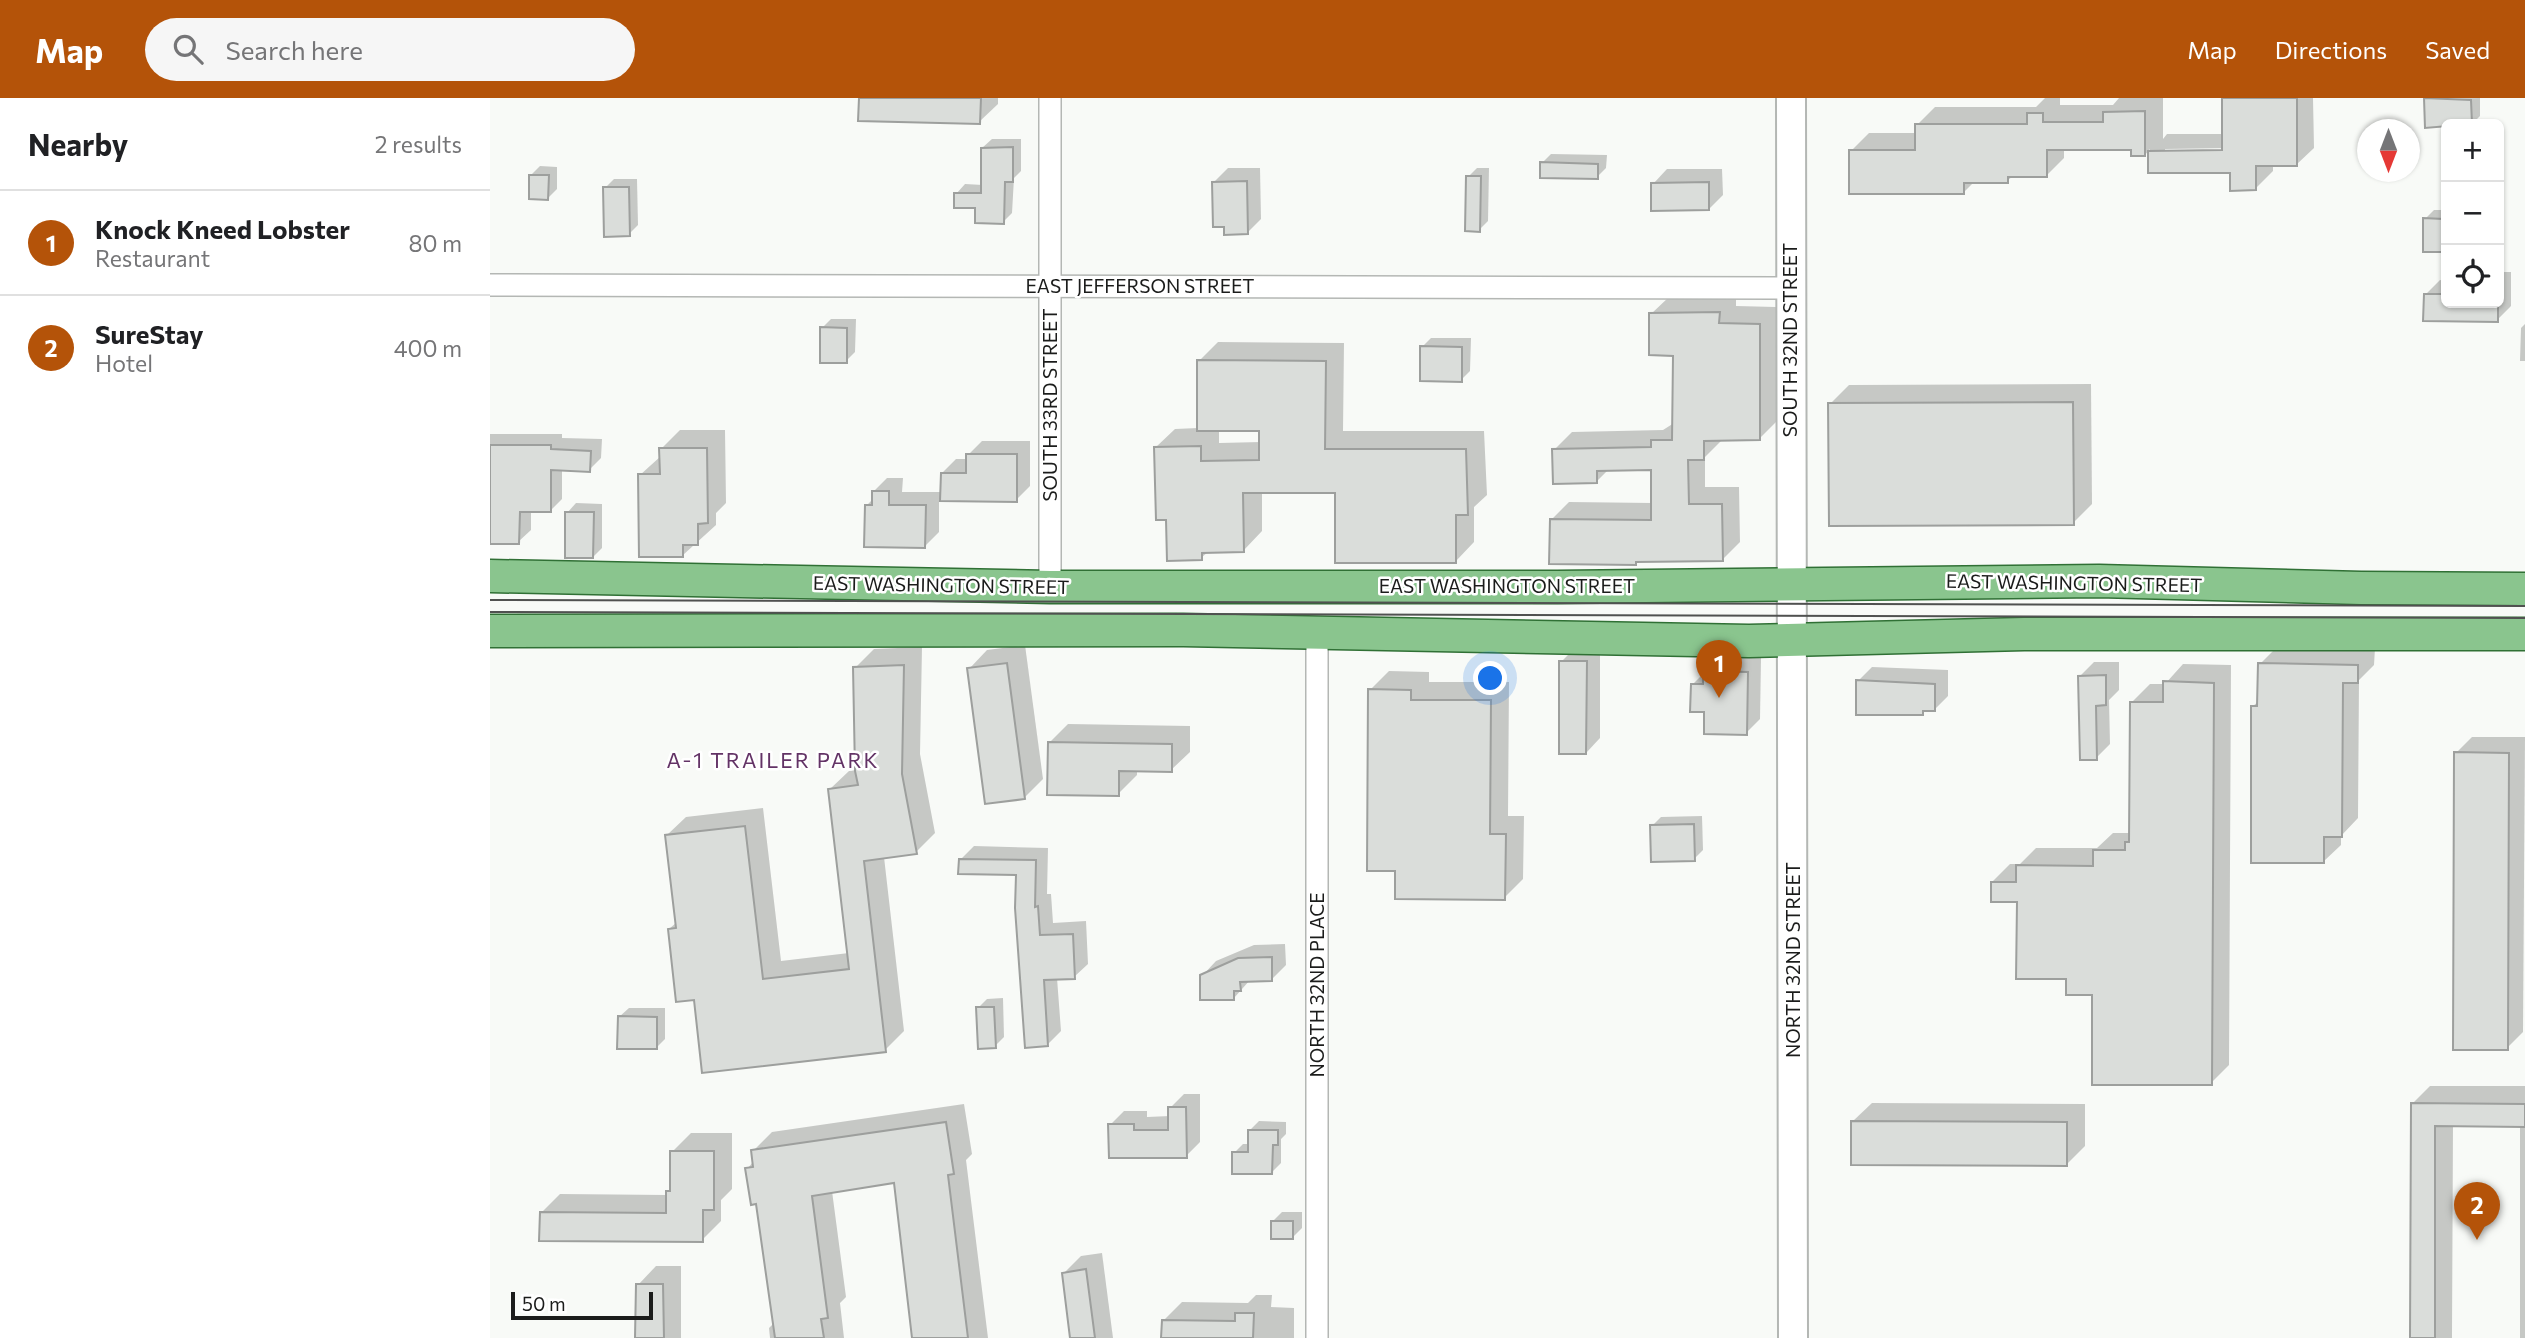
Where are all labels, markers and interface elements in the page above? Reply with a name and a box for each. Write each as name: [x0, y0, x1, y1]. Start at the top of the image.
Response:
search box: [145, 18, 635, 81]
text: Map: [35, 29, 103, 70]
icon: search: [169, 30, 207, 68]
text: Search here: [225, 34, 363, 65]
text: Map: [2187, 35, 2237, 64]
text: Directions: [2275, 35, 2387, 64]
text: Saved: [2425, 35, 2490, 64]
north arrow: [2357, 119, 2420, 182]
map controls: [2441, 119, 2504, 308]
button: +: [2441, 119, 2504, 182]
text: Nearby: [28, 125, 128, 162]
text: 2 results: [375, 130, 462, 158]
button: −: [2441, 182, 2504, 245]
text: Knock Kneed Lobster: [95, 213, 350, 244]
text: 1: [46, 229, 56, 257]
text: 80 m: [409, 229, 462, 257]
street label: SOUTH 32ND STREET: [1778, 243, 1801, 437]
text: Restaurant: [95, 244, 210, 272]
button: locate: [2441, 245, 2504, 308]
street label: EAST JEFFERSON STREET: [1026, 274, 1254, 297]
street label: SOUTH 33RD STREET: [1038, 308, 1061, 502]
text: SureStay: [95, 318, 203, 349]
text: 2: [44, 334, 58, 362]
text: 400 m: [394, 334, 462, 362]
text: Hotel: [95, 349, 153, 377]
street label: EAST WASHINGTON STREET: [1946, 569, 2202, 596]
street label: EAST WASHINGTON STREET: [813, 571, 1069, 598]
street label: EAST WASHINGTON STREET: [1379, 574, 1635, 597]
pin: 1: [1696, 640, 1742, 698]
your location: [1473, 661, 1507, 695]
district label: A-1 TRAILER PARK: [666, 747, 880, 772]
street label: NORTH 32ND STREET: [1781, 862, 1804, 1058]
street label: NORTH 32ND PLACE: [1305, 892, 1328, 1078]
pin: 2: [2454, 1182, 2500, 1240]
scale bar: [511, 1289, 653, 1321]
text: 50 m: [522, 1292, 566, 1315]

